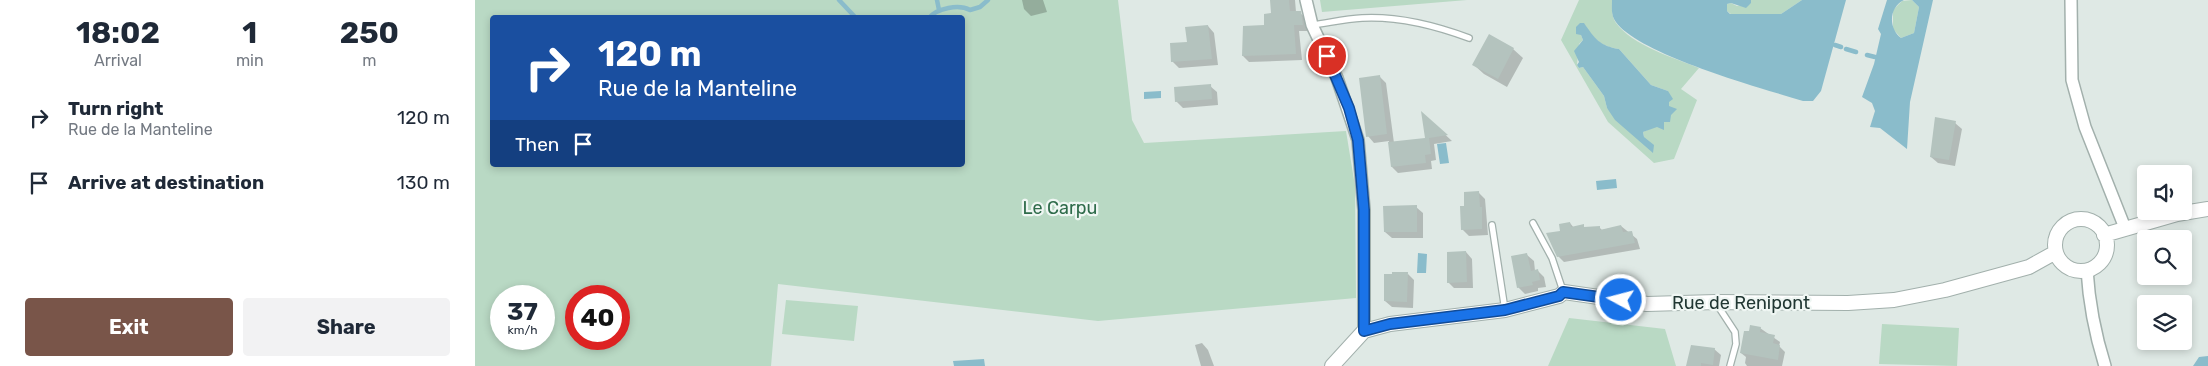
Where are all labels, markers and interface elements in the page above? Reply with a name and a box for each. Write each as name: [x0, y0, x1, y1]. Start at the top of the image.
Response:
text: 18:02: [76, 15, 160, 51]
text: 1: [242, 15, 257, 51]
text: 250: [340, 15, 399, 51]
text: 120 m: [598, 33, 701, 75]
icon: right: [515, 35, 580, 100]
pin: [1306, 35, 1348, 77]
icon: arrive: [1313, 42, 1341, 70]
text: Arrival: [94, 51, 142, 70]
text: min: [236, 51, 264, 70]
text: m: [362, 51, 376, 70]
text: Rue de la Manteline: [598, 75, 797, 102]
text: Turn right: [68, 97, 163, 120]
icon: right: [25, 104, 53, 132]
text: 120 m: [397, 106, 450, 129]
text: Rue de la Manteline: [68, 120, 213, 139]
icon: arrive: [569, 130, 597, 158]
text: Then: [515, 133, 559, 156]
map controls: [2137, 165, 2192, 350]
button: sound: [2137, 165, 2192, 220]
icon: arrive: [25, 169, 53, 197]
text: Arrive at destination: [68, 171, 264, 194]
text: 130 m: [397, 171, 450, 194]
park label: Le Carpu: [1023, 197, 1097, 219]
button: search: [2137, 230, 2192, 285]
position arrow: [1594, 273, 1646, 325]
speed limit sign: 40: [565, 285, 630, 350]
street label: Rue de Renipont: [1672, 292, 1810, 314]
button: layers: [2137, 295, 2192, 350]
text: 37: [507, 297, 538, 326]
button: Exit: [25, 298, 233, 356]
button: Share: [243, 298, 450, 356]
text: km/h: [508, 323, 537, 337]

